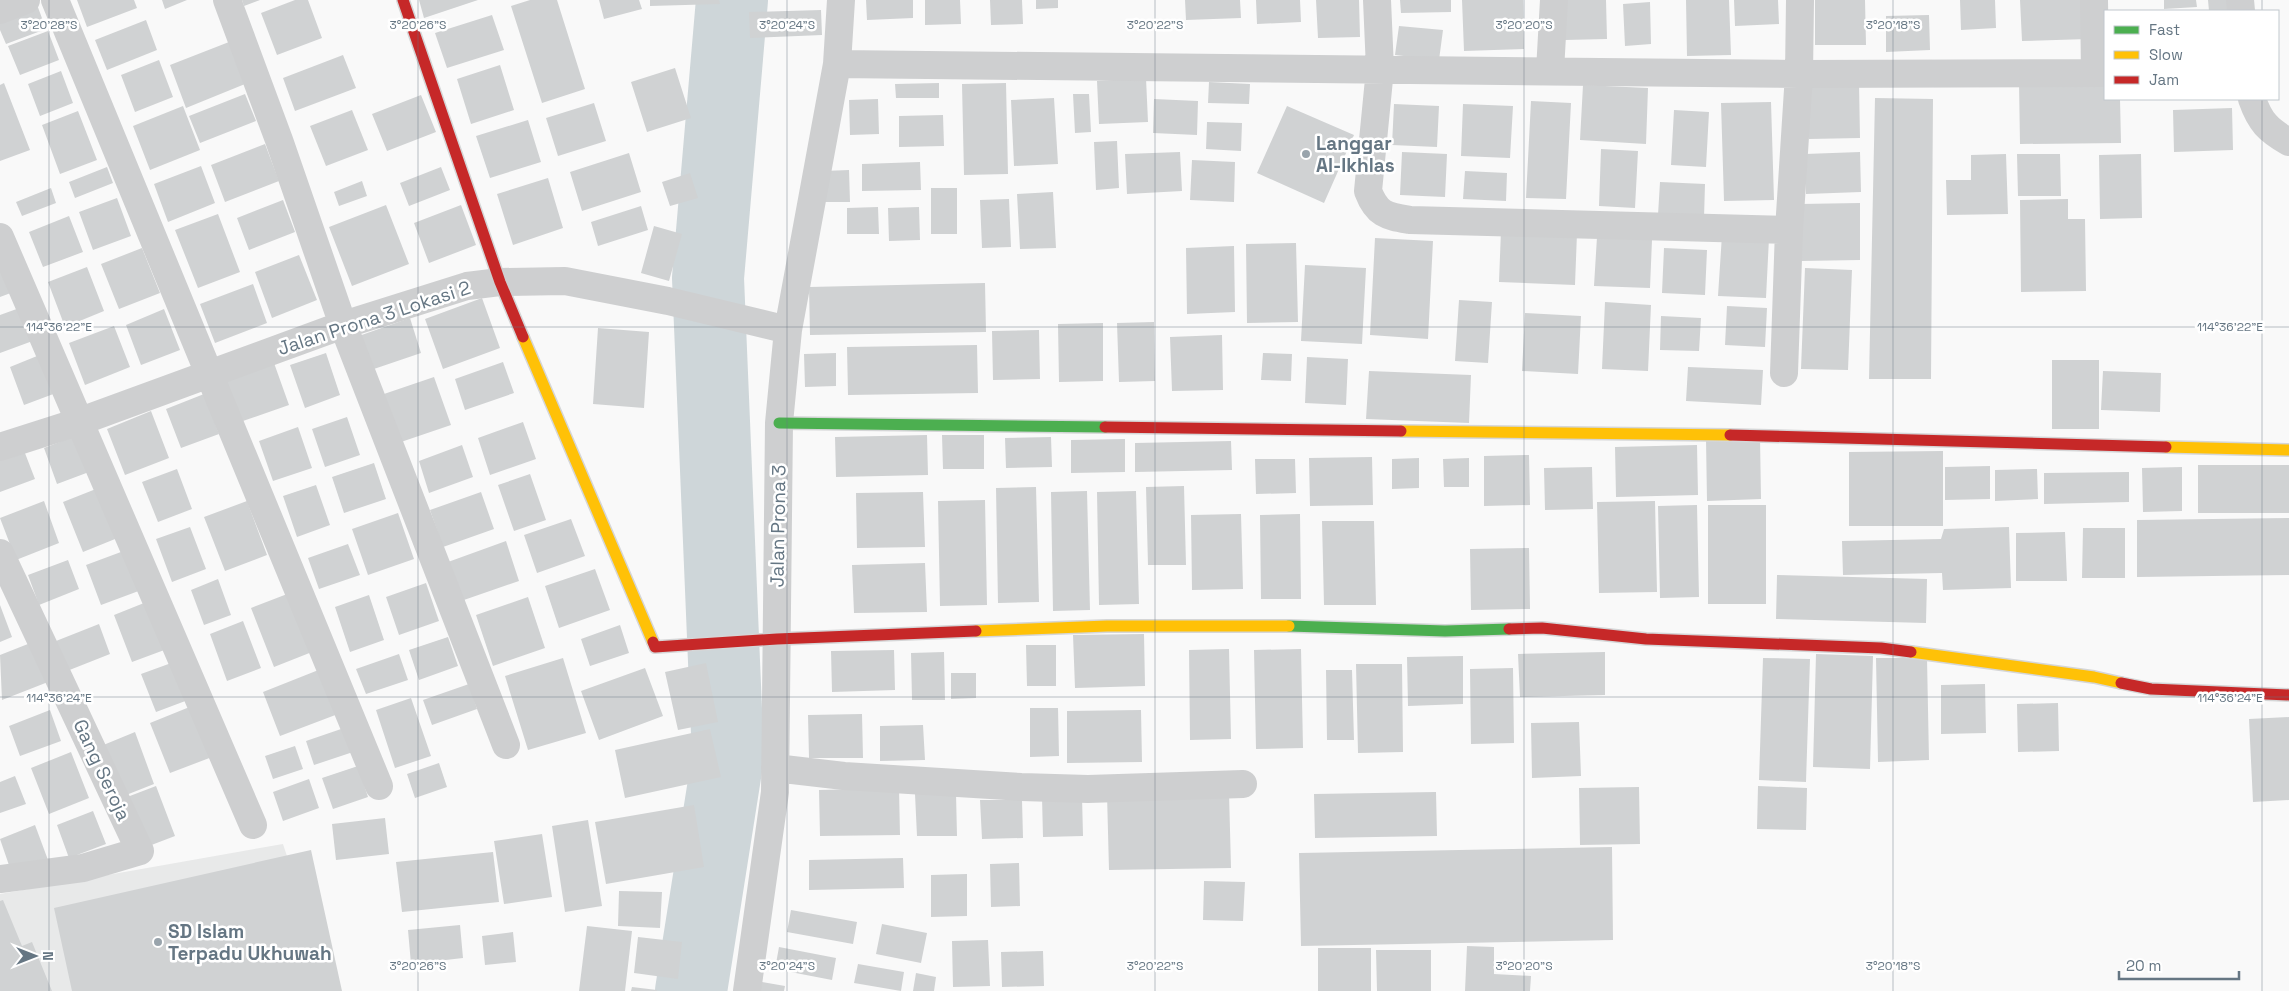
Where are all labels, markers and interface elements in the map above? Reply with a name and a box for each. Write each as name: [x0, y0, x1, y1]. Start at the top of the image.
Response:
legend: [2104, 10, 2279, 100]
text: 3°20'28"S: [21, 17, 77, 33]
text: 3°20'26"S: [390, 17, 446, 33]
text: 3°20'24"S: [759, 17, 815, 33]
text: 3°20'22"S: [1127, 17, 1183, 33]
text: 3°20'20"S: [1495, 17, 1553, 33]
text: 3°20'18"S: [1866, 17, 1920, 33]
text: Fast: [2149, 20, 2180, 39]
text: Slow: [2149, 45, 2183, 64]
text: Jam: [2149, 70, 2179, 89]
place label: Langgar Al-Ikhlas: [1316, 131, 1395, 178]
marker: Langgar Al-Ikhlas: [1300, 148, 1312, 160]
street label: Jalan Prona 3 Lokasi 2: [274, 275, 474, 361]
text: 114°36'22"E: [26, 319, 92, 335]
text: 114°36'22"E: [2197, 319, 2263, 335]
street label: Jalan Prona 3: [764, 464, 792, 588]
text: 114°36'24"E: [26, 690, 92, 706]
text: 114°36'24"E: [2197, 690, 2263, 706]
street label: Gang Seroja: [68, 715, 136, 825]
place label: SD Islam Terpadu Ukhuwah: [168, 919, 332, 966]
north arrow: [10, 931, 60, 981]
marker: SD Islam Terpadu Ukhuwah: [152, 936, 164, 948]
scale bar: [2119, 948, 2239, 980]
text: N: [39, 951, 57, 961]
text: 20 m: [2126, 956, 2161, 975]
text: 3°20'26"S: [390, 958, 446, 974]
text: 3°20'24"S: [759, 958, 815, 974]
text: 3°20'22"S: [1127, 958, 1183, 974]
text: 3°20'20"S: [1495, 958, 1553, 974]
text: 3°20'18"S: [1866, 958, 1920, 974]

